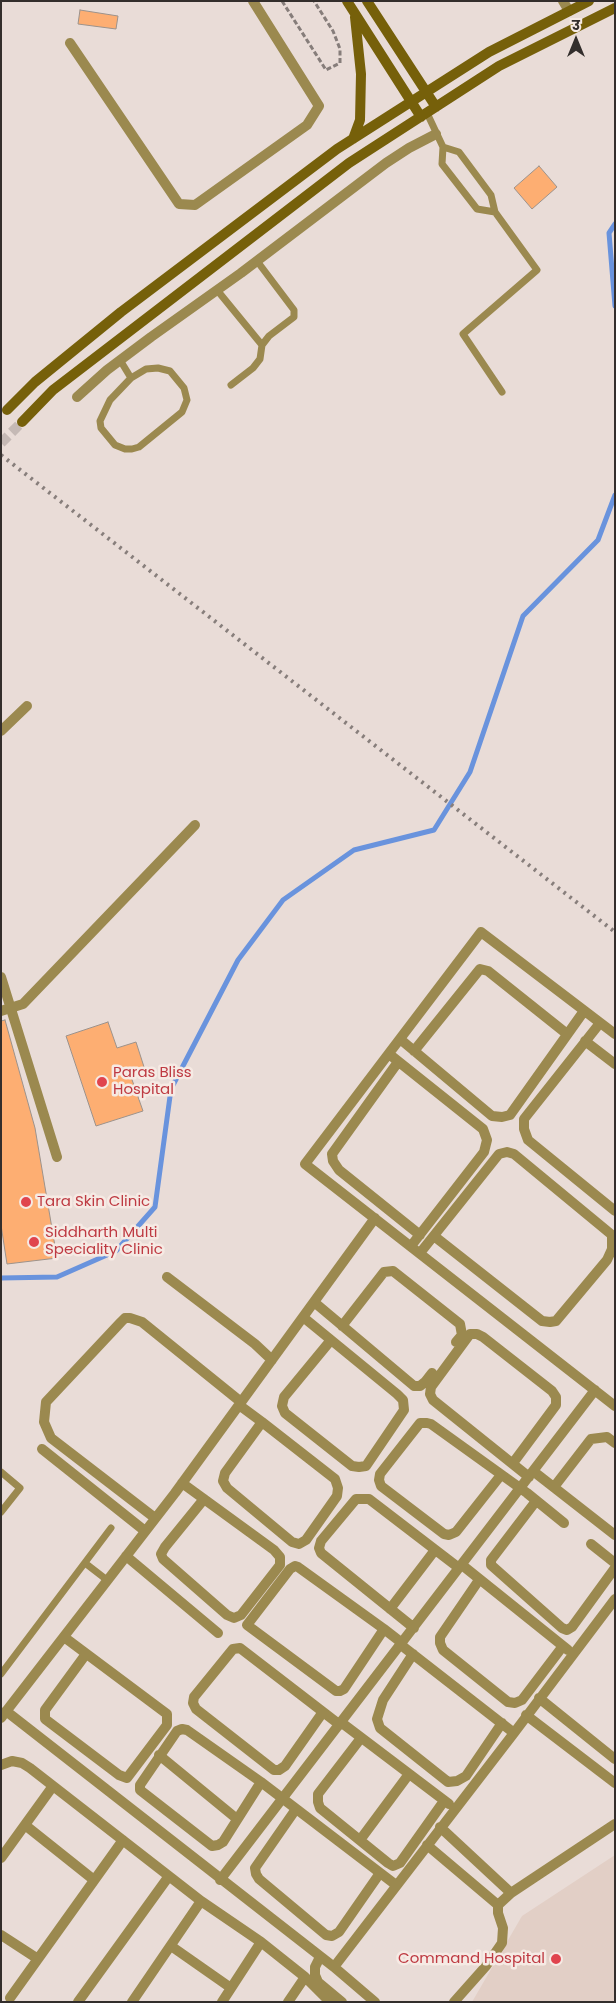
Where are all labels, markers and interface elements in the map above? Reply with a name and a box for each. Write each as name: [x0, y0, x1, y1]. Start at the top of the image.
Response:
north arrow: [551, 15, 601, 65]
text: उ: [572, 15, 580, 35]
place label: Paras Bliss Hospital: [113, 1064, 192, 1099]
marker: Paras Bliss Hospital: [95, 1075, 109, 1089]
place label: Tara Skin Clinic: [37, 1193, 150, 1211]
marker: Tara Skin Clinic: [19, 1195, 33, 1209]
place label: Siddharth Multi Speciality Clinic: [45, 1224, 163, 1259]
marker: Siddharth Multi Speciality Clinic: [27, 1235, 41, 1249]
place label: Command Hospital: [398, 1950, 545, 1968]
marker: Command Hospital: [549, 1952, 563, 1966]

